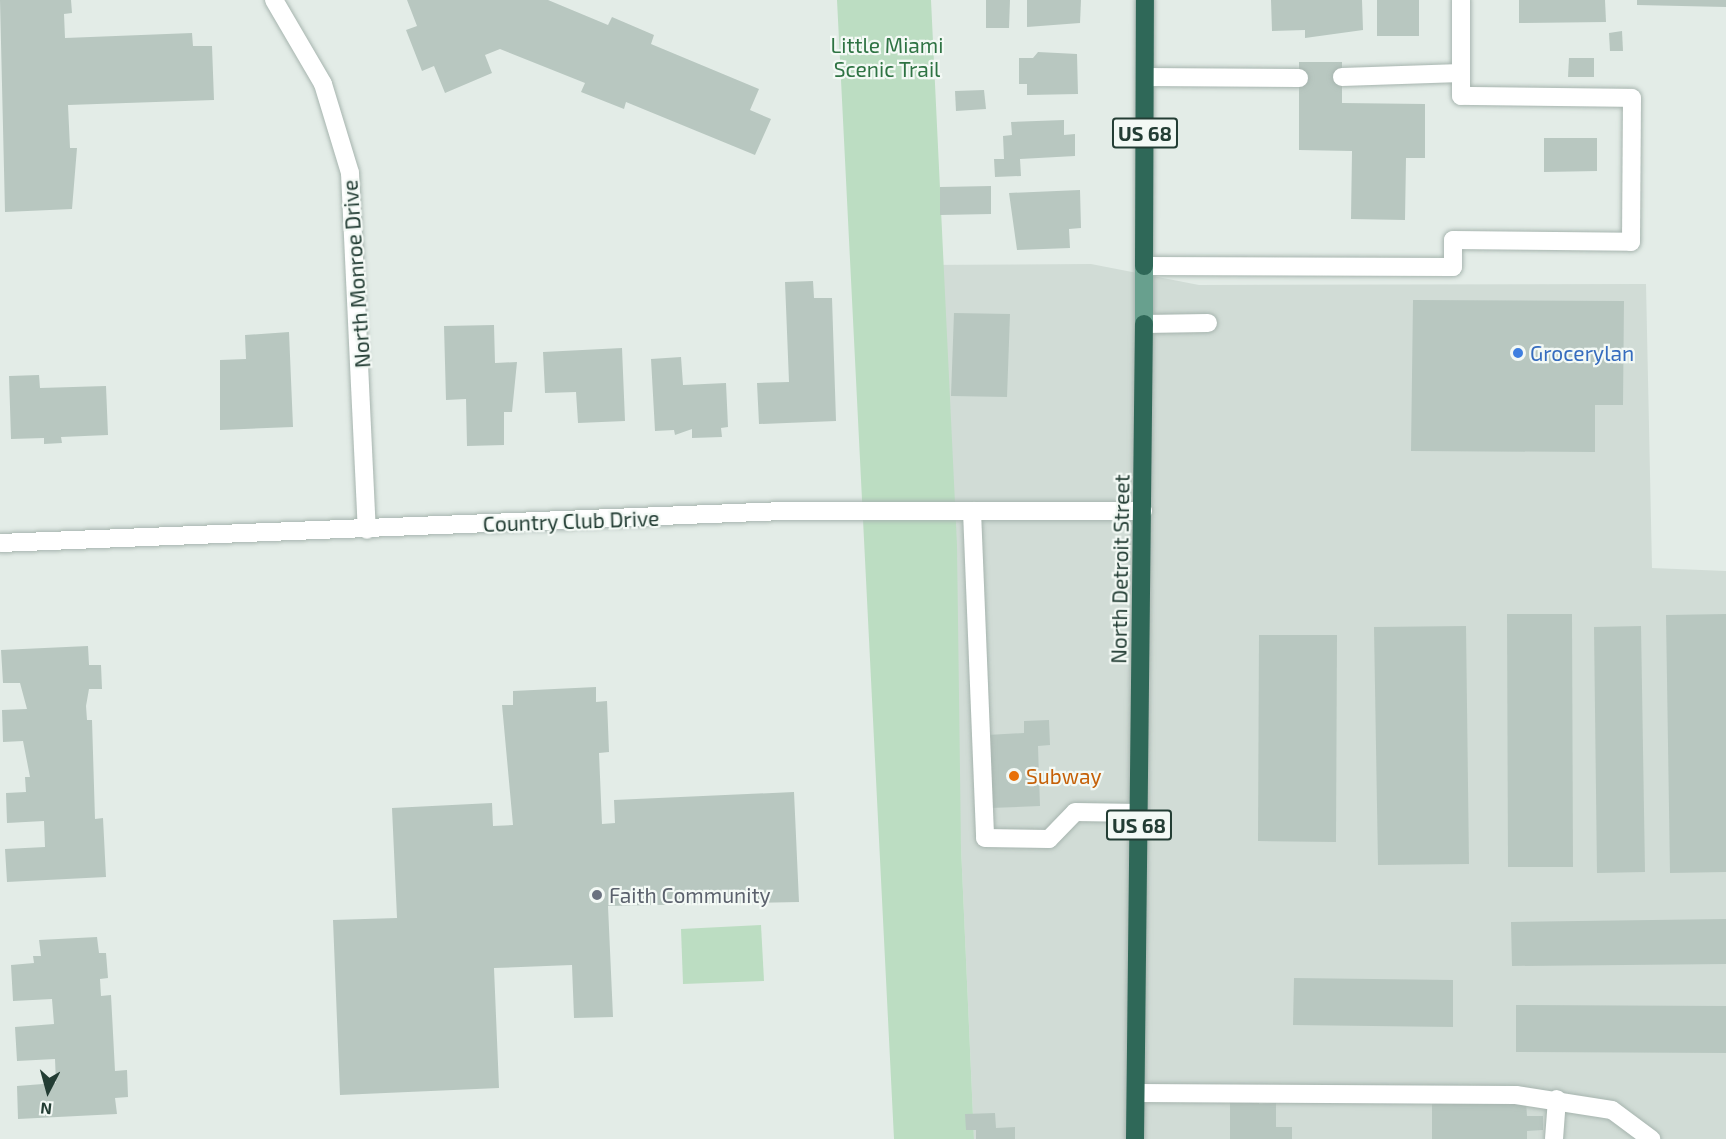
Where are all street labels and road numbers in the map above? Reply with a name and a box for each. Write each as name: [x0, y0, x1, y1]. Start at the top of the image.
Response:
road number: US 68: [1110, 116, 1180, 150]
street label: North Monroe Drive: [337, 179, 375, 369]
street label: North Detroit Street: [1106, 474, 1134, 664]
street label: Country Club Drive: [482, 505, 660, 537]
road number: US 68: [1104, 808, 1174, 842]

